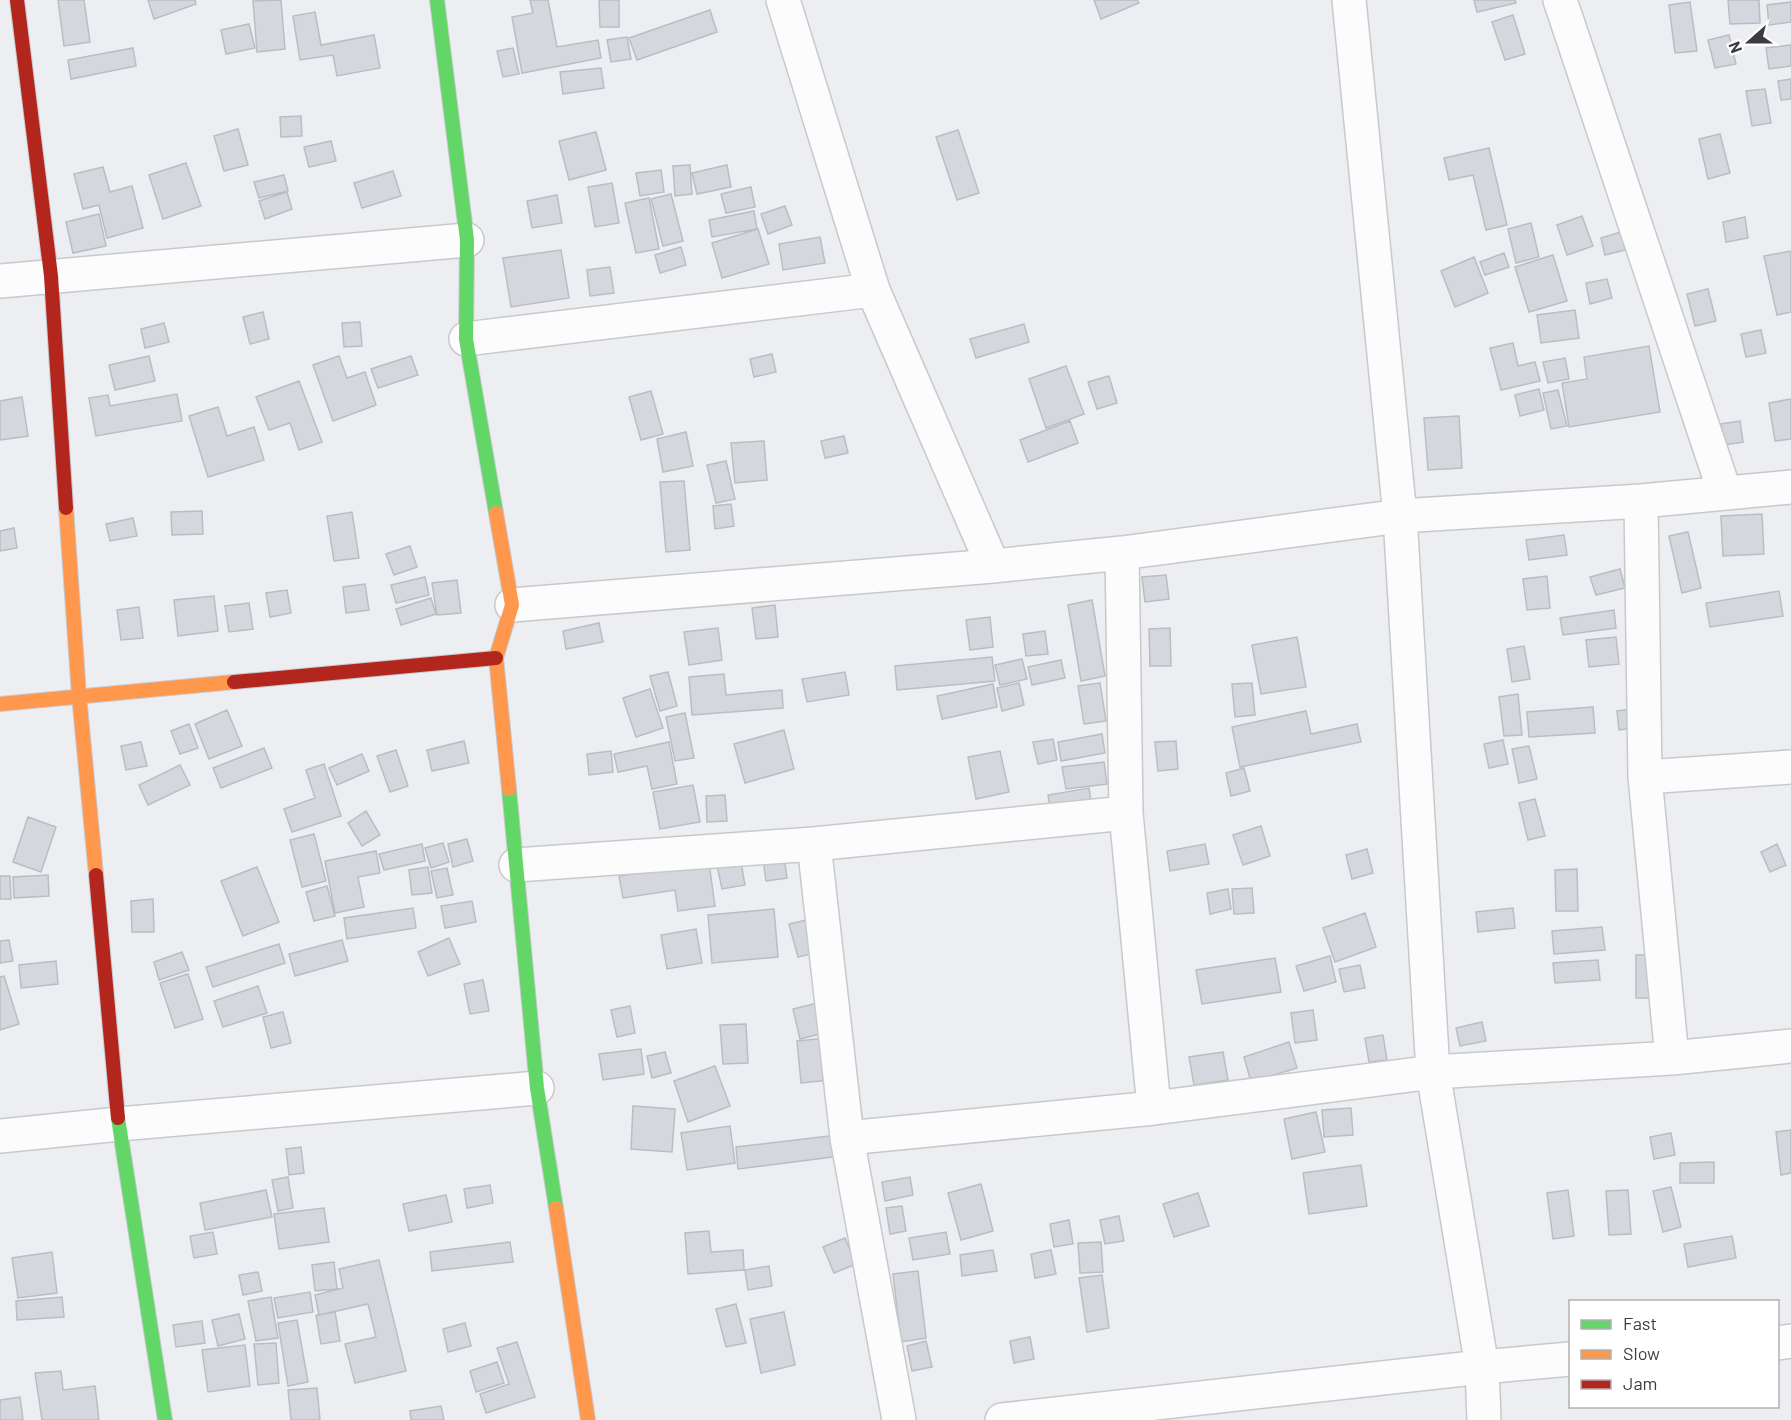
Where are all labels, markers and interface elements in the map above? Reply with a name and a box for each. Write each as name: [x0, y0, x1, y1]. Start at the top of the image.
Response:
north arrow: [1719, 12, 1779, 72]
text: N: [1724, 39, 1745, 56]
legend: [1569, 1300, 1779, 1408]
text: Fast: [1623, 1312, 1657, 1334]
text: Slow: [1623, 1342, 1660, 1364]
text: Jam: [1623, 1372, 1657, 1394]

